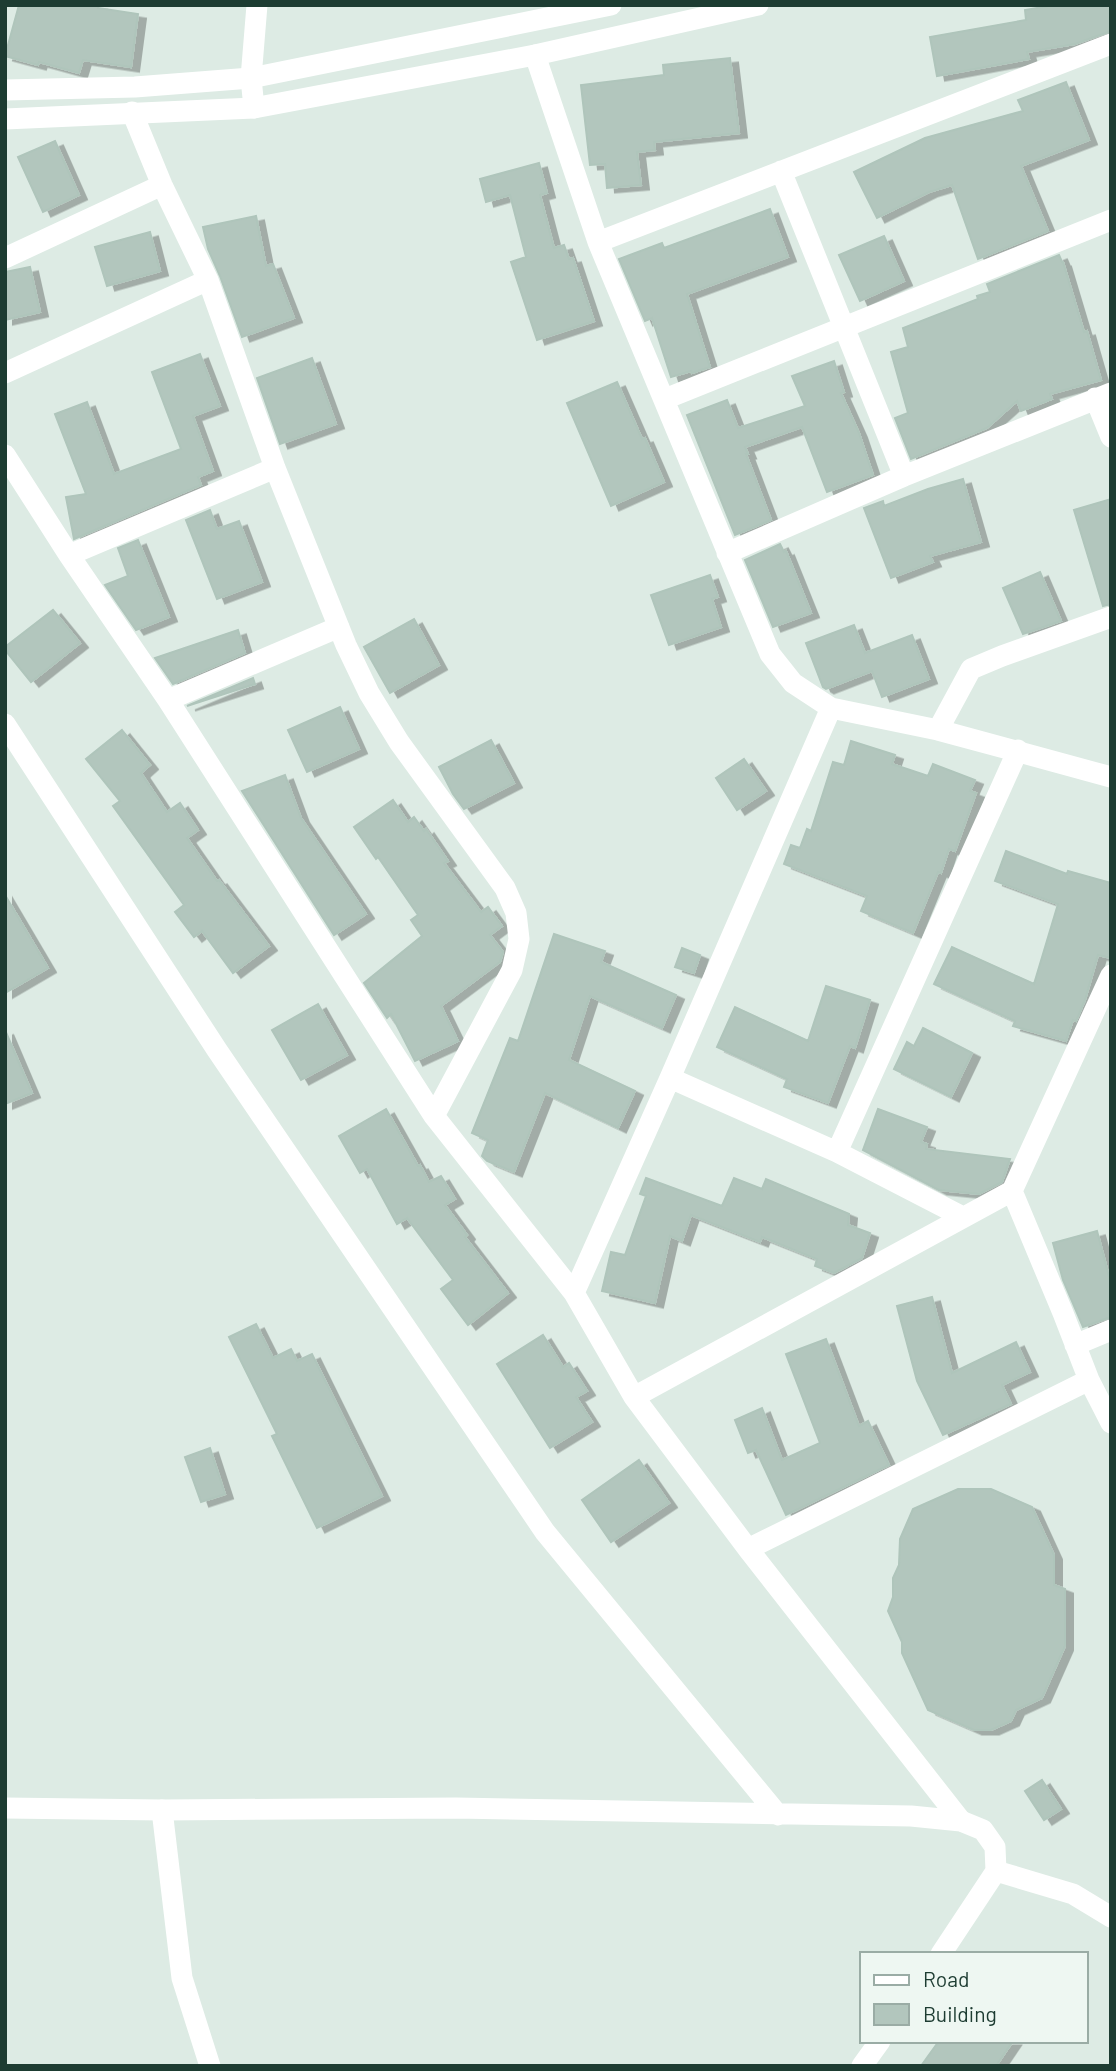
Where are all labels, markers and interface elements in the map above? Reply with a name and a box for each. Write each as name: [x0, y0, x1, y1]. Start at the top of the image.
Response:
legend: [860, 1952, 1088, 2043]
text: Road: [923, 1966, 969, 1991]
text: Building: [923, 2001, 997, 2026]

